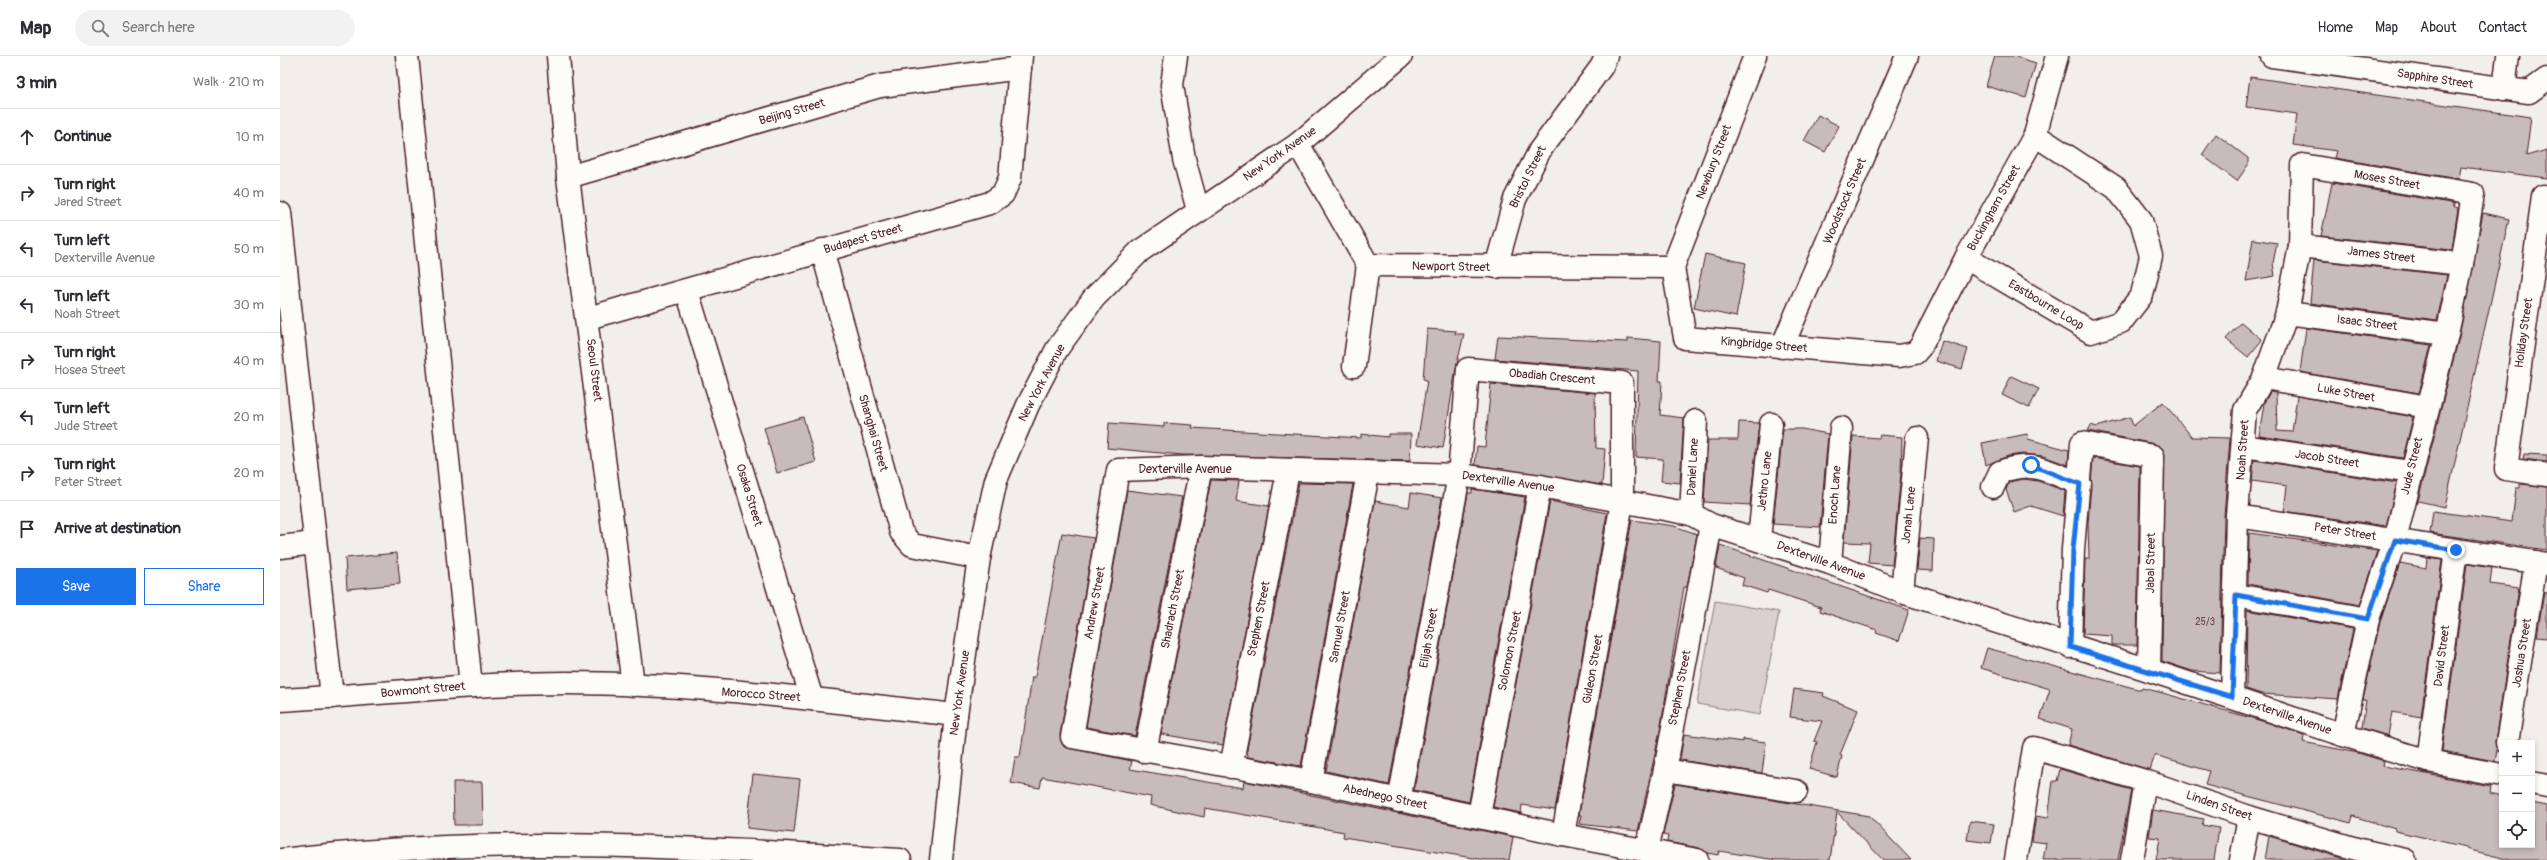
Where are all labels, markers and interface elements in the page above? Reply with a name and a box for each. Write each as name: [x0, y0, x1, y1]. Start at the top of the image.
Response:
search box: [75, 10, 355, 46]
text: Map: [20, 16, 51, 40]
icon: search: [89, 17, 111, 39]
text: Search here: [121, 18, 195, 37]
text: Home: [2318, 19, 2353, 36]
text: Map: [2375, 19, 2398, 36]
text: About: [2420, 19, 2456, 36]
text: Contact: [2478, 19, 2527, 36]
street label: Sapphire Street: [2396, 66, 2474, 92]
text: 3 min: [16, 72, 57, 93]
text: Walk · 210 m: [193, 74, 264, 90]
street label: Beijing Street: [757, 95, 827, 129]
street label: Newbury Street: [1693, 122, 1735, 201]
street label: New York Avenue: [1241, 123, 1320, 185]
icon: ahead: [16, 126, 38, 148]
text: Continue: [54, 127, 112, 146]
text: 10 m: [236, 129, 264, 145]
street label: Bristol Street: [1506, 143, 1550, 211]
street label: Woodstock Street: [1820, 156, 1870, 246]
street label: Buckingham Street: [1964, 162, 2024, 254]
street label: Moses Street: [2353, 167, 2421, 193]
text: Turn right: [54, 175, 115, 194]
icon: right: [16, 182, 38, 204]
text: 40 m: [233, 185, 264, 201]
text: Jared Street: [54, 194, 122, 210]
street label: Budapest Street: [822, 221, 904, 257]
text: Turn left: [54, 231, 110, 250]
icon: left: [16, 238, 38, 260]
text: 50 m: [234, 241, 264, 257]
street label: James Street: [2346, 243, 2416, 267]
text: Dexterville Avenue: [54, 250, 155, 266]
street label: Newport Street: [1412, 259, 1491, 275]
street label: Eastbourne Loop: [2006, 277, 2087, 334]
text: Turn left: [54, 287, 110, 306]
icon: left: [16, 294, 38, 316]
text: 30 m: [234, 297, 264, 313]
street label: Holiday Street: [2512, 297, 2536, 369]
text: Noah Street: [54, 306, 120, 322]
street label: Isaac Street: [2336, 312, 2398, 334]
street label: Kingbridge Street: [1720, 334, 1808, 356]
street label: Seoul Street: [583, 338, 605, 403]
street label: New York Avenue: [1015, 342, 1069, 424]
text: Turn right: [54, 343, 115, 362]
icon: right: [16, 350, 38, 372]
text: 40 m: [233, 353, 264, 369]
text: Hosea Street: [54, 362, 126, 378]
street label: Obadiah Crescent: [1508, 366, 1596, 388]
street label: Luke Street: [2316, 381, 2376, 406]
street label: Shanghai Street: [855, 393, 891, 473]
text: Turn left: [54, 399, 110, 418]
icon: left: [16, 406, 38, 428]
text: 20 m: [233, 409, 264, 425]
text: Jude Street: [54, 418, 118, 434]
street label: Noah Street: [2233, 419, 2253, 481]
street label: Jude Street: [2398, 435, 2426, 496]
street label: Daniel Lane: [1684, 438, 1702, 496]
street label: Jacob Street: [2294, 447, 2360, 472]
street label: Jethro Lane: [1754, 450, 1776, 512]
text: Turn right: [54, 455, 115, 474]
route start: [2022, 456, 2040, 474]
icon: right: [16, 462, 38, 484]
street label: Osaka Street: [732, 462, 766, 528]
street label: Dexterville Avenue: [1138, 462, 1232, 477]
text: 20 m: [233, 465, 264, 481]
street label: Enoch Lane: [1825, 465, 1845, 525]
street label: Dexterville Avenue: [1461, 468, 1555, 496]
text: Peter Street: [54, 474, 122, 490]
street label: Jonah Lane: [1899, 486, 1919, 544]
icon: arrive: [16, 518, 38, 540]
text: Arrive at destination: [54, 519, 181, 538]
street label: Peter Street: [2313, 520, 2377, 544]
street label: Jabal Street: [2143, 532, 2159, 594]
street label: Dexterville Avenue: [1775, 538, 1867, 584]
route end: [2447, 541, 2465, 559]
street label: Andrew Street: [1081, 565, 1109, 641]
button: Save: [16, 568, 136, 605]
button: Share: [144, 568, 264, 605]
street label: Shadrach Street: [1158, 568, 1188, 650]
street label: Stephen Street: [1244, 580, 1274, 658]
street label: Samuel Street: [1326, 590, 1354, 664]
street label: Elijah Street: [1416, 607, 1442, 669]
street label: Solomon Street: [1495, 610, 1525, 692]
house number: 25/3: [2195, 616, 2216, 628]
street label: Joshua Street: [2509, 617, 2535, 689]
street label: David Street: [2431, 624, 2453, 688]
street label: Gideon Street: [1580, 633, 1607, 705]
street label: New York Avenue: [947, 649, 973, 737]
street label: Stephen Street: [1665, 649, 1695, 727]
street label: Bowmont Street: [380, 679, 466, 701]
street label: Morocco Street: [721, 685, 801, 705]
street label: Dexterville Avenue: [2241, 694, 2334, 738]
map controls: [2499, 740, 2535, 848]
button: +: [2499, 740, 2535, 776]
button: −: [2499, 776, 2535, 812]
street label: Abednego Street: [1341, 781, 1429, 813]
street label: Linden Street: [2184, 788, 2254, 824]
button: locate: [2499, 812, 2535, 848]

